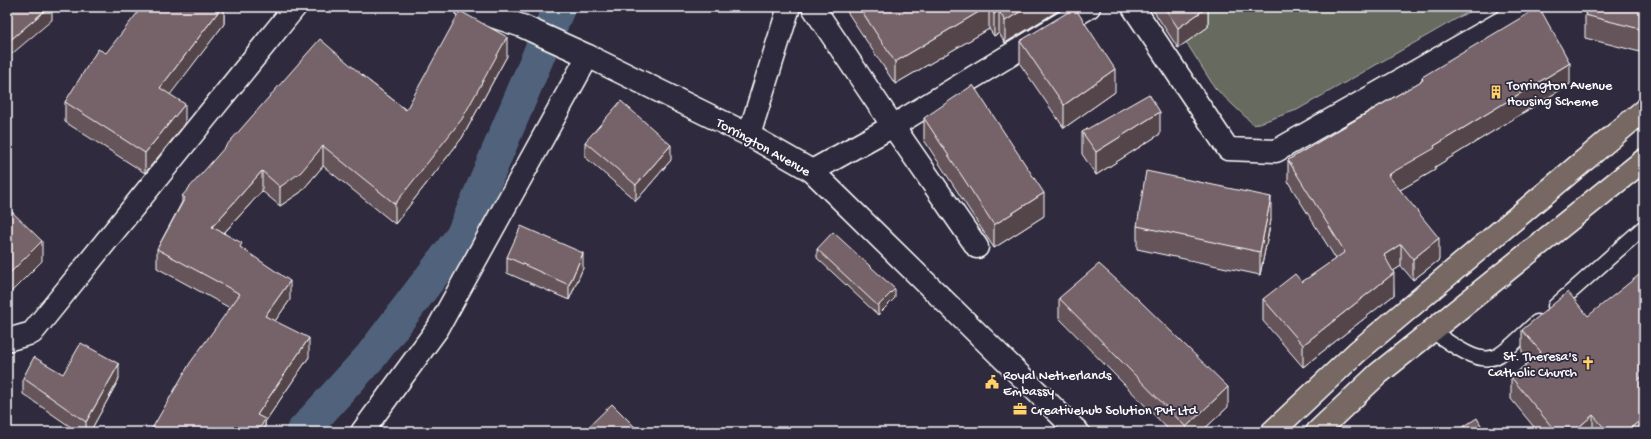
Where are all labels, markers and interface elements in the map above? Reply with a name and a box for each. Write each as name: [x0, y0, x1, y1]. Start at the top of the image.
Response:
place label: Torrington Avenue Housing Scheme: [1506, 78, 1613, 111]
building icon: Torrington Avenue Housing Scheme: [1488, 84, 1504, 100]
street label: Torrington Avenue: [712, 115, 814, 182]
place label: St. Theresa's Catholic Church: [1488, 349, 1578, 382]
church icon: St. Theresa's Catholic Church: [1580, 355, 1596, 371]
place label: Royal Netherlands Embassy: [1003, 368, 1112, 401]
public building icon: Royal Netherlands Embassy: [984, 374, 1000, 390]
office icon: Creativehub Solution Pvt Ltd: [1012, 401, 1028, 417]
place label: Creativehub Solution Pvt Ltd: [1031, 403, 1199, 420]

